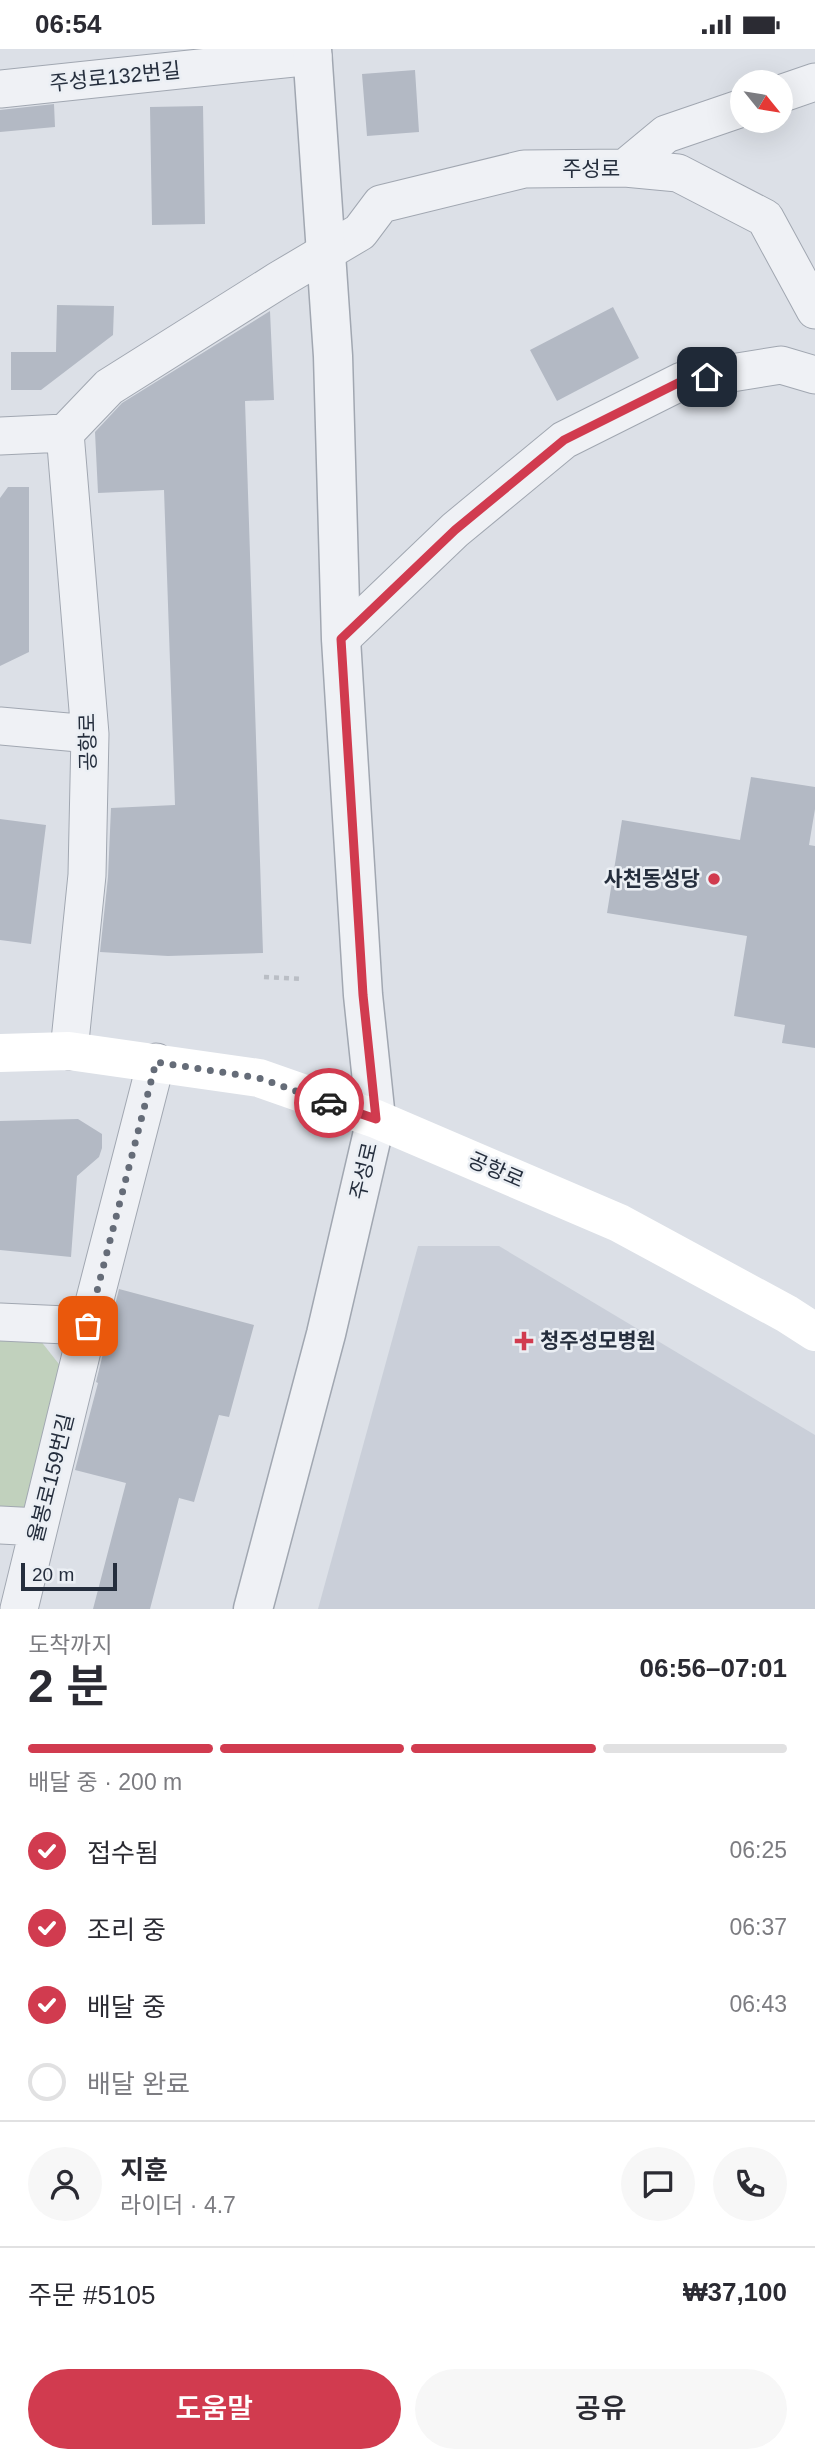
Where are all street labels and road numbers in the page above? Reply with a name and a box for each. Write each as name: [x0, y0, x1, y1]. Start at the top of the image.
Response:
street label: 주성로132번길: [48, 58, 182, 95]
street label: 주성로: [562, 157, 620, 180]
street label: 공항로: [75, 713, 100, 771]
street label: 주성로: [346, 1140, 381, 1202]
street label: 공항로: [465, 1148, 527, 1191]
street label: 율봉로159번길: [23, 1411, 78, 1545]

